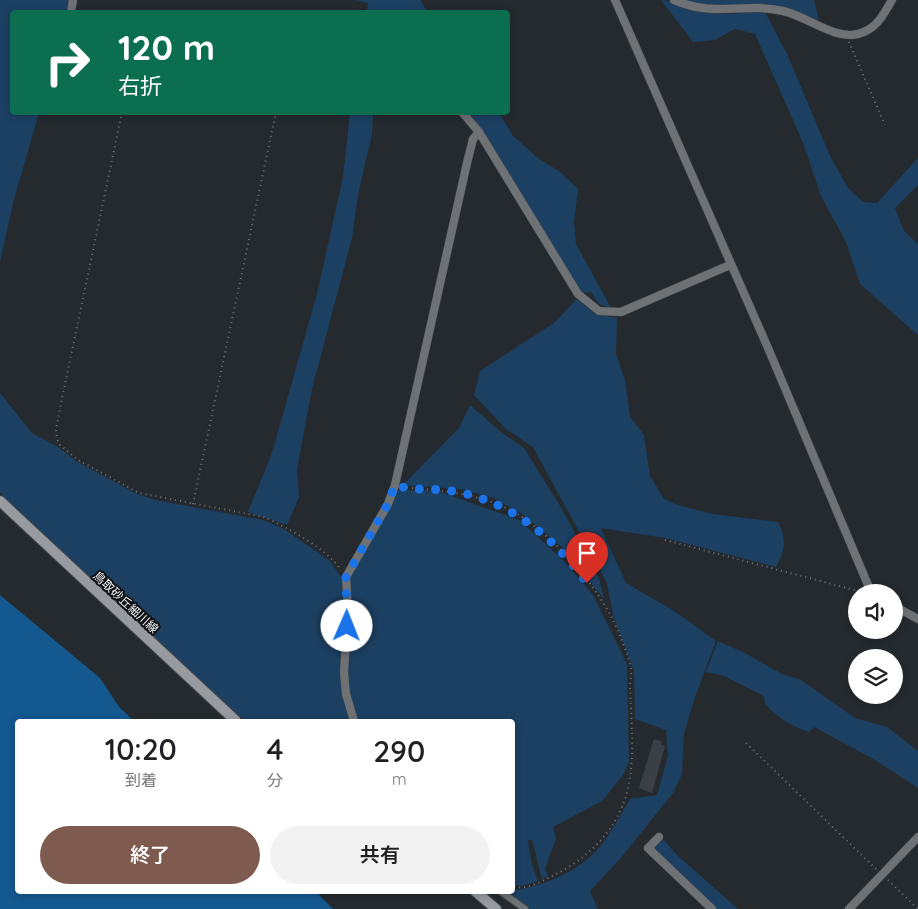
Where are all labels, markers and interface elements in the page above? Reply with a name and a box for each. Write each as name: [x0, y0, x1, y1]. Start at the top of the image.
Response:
text: 120 m: [118, 25, 215, 69]
icon: right: [35, 30, 100, 95]
text: 右折: [118, 72, 162, 100]
pin: [566, 532, 608, 583]
icon: arrive: [573, 539, 601, 567]
street label: 鳥取砂丘細川線: [90, 568, 162, 636]
map controls: [848, 584, 903, 704]
button: sound: [848, 584, 903, 639]
position arrow: [320, 599, 372, 651]
button: layers: [848, 649, 903, 704]
text: 10:20: [105, 730, 177, 768]
text: 4: [267, 730, 284, 768]
text: 290: [373, 732, 425, 770]
text: m: [392, 769, 407, 789]
text: 到着: [125, 770, 157, 790]
text: 分: [267, 770, 283, 790]
button: 終了: [40, 826, 260, 884]
button: 共有: [270, 826, 490, 884]

